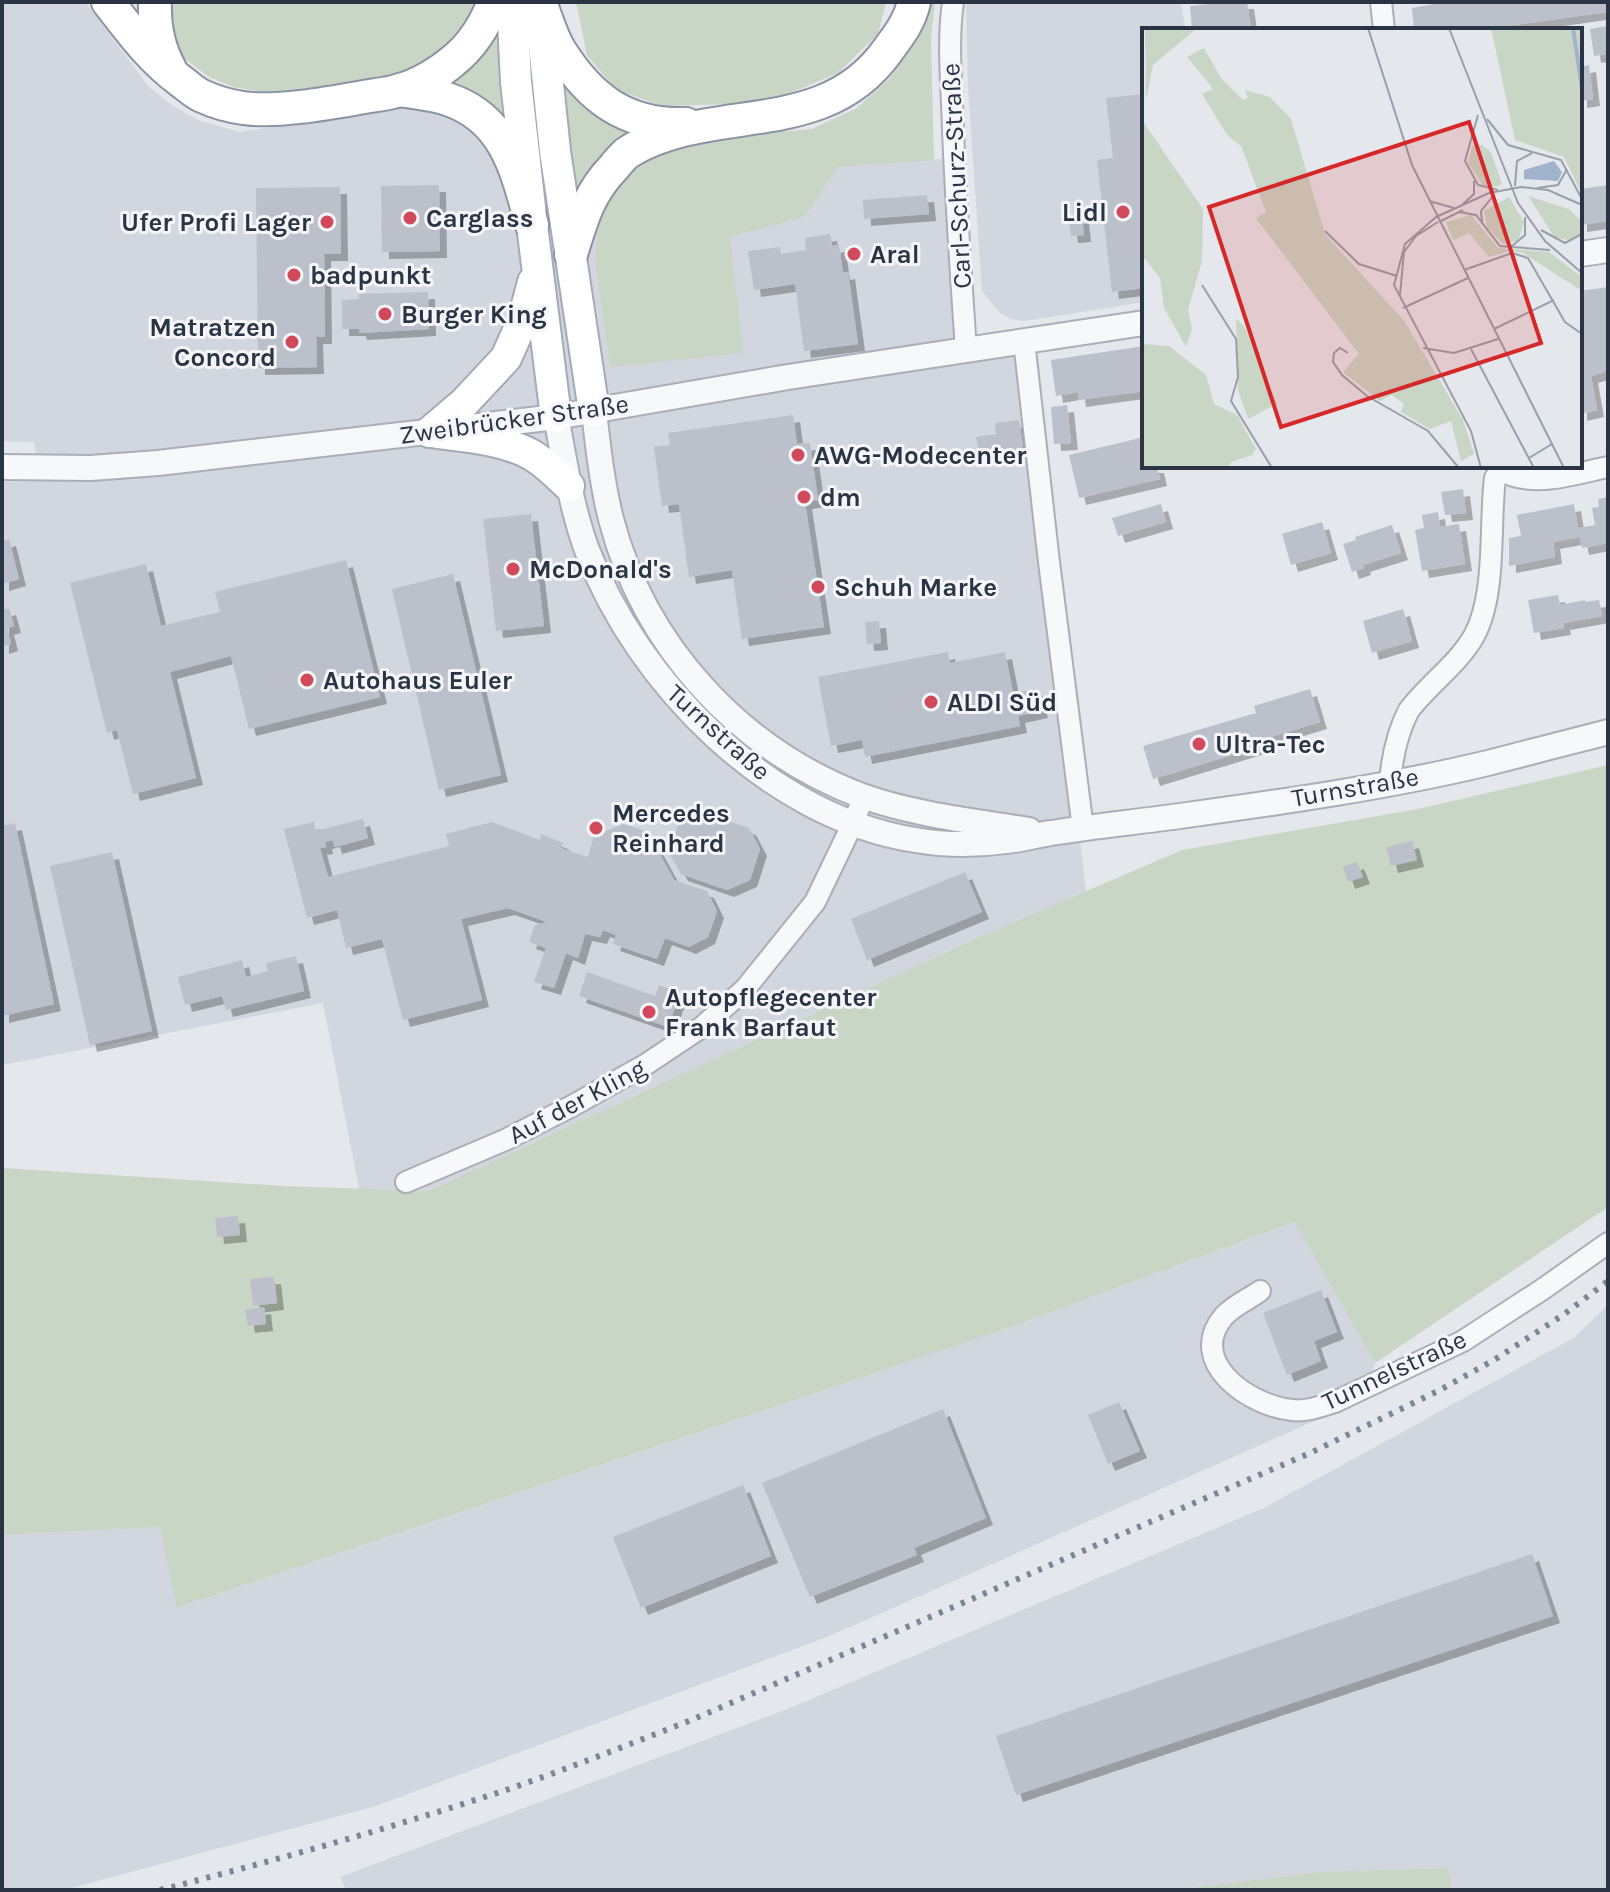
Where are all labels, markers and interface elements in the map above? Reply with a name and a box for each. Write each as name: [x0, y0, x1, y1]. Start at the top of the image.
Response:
inset map: [1142, 28, 1582, 468]
street label: Carl-Schurz-Straße: [935, 62, 978, 290]
place label: Lidl: [1062, 197, 1107, 228]
place label: Carglass: [426, 203, 533, 234]
marker: Lidl: [1114, 203, 1132, 221]
place label: Ufer Profi Lager: [121, 207, 312, 238]
marker: Carglass: [401, 209, 419, 227]
marker: Ufer Profi Lager: [318, 213, 336, 231]
place label: Aral: [870, 239, 920, 270]
marker: Aral: [845, 245, 863, 263]
place label: badpunkt: [310, 260, 431, 291]
marker: badpunkt: [285, 266, 303, 284]
place label: Burger King: [401, 299, 547, 330]
marker: Burger King: [376, 305, 394, 323]
place label: Matratzen Concord: [149, 312, 276, 373]
marker: Matratzen Concord: [283, 333, 301, 351]
street label: Zweibrücker Straße: [397, 388, 631, 451]
place label: AWG-Modecenter: [814, 440, 1027, 471]
marker: AWG-Modecenter: [789, 446, 807, 464]
place label: dm: [820, 482, 861, 513]
marker: dm: [795, 488, 813, 506]
place label: McDonald's: [529, 554, 672, 585]
marker: McDonald's: [504, 560, 522, 578]
place label: Schuh Marke: [834, 572, 997, 603]
marker: Schuh Marke: [809, 578, 827, 596]
place label: Autohaus Euler: [323, 665, 513, 696]
marker: Autohaus Euler: [298, 671, 316, 689]
street label: Turnstraße: [661, 678, 777, 787]
place label: ALDI Süd: [947, 687, 1057, 718]
marker: ALDI Süd: [922, 693, 940, 711]
place label: Ultra-Tec: [1215, 729, 1325, 760]
marker: Ultra-Tec: [1190, 735, 1208, 753]
street label: Turnstraße: [1289, 761, 1421, 814]
place label: Mercedes Reinhard: [612, 798, 730, 859]
marker: Mercedes Reinhard: [587, 819, 605, 837]
place label: Autopflegecenter Frank Barfaut: [665, 982, 877, 1043]
marker: Autopflegecenter Frank Barfaut: [640, 1003, 658, 1021]
street label: Auf der Kling: [503, 1052, 652, 1151]
street label: Tunnelstraße: [1317, 1324, 1471, 1417]

